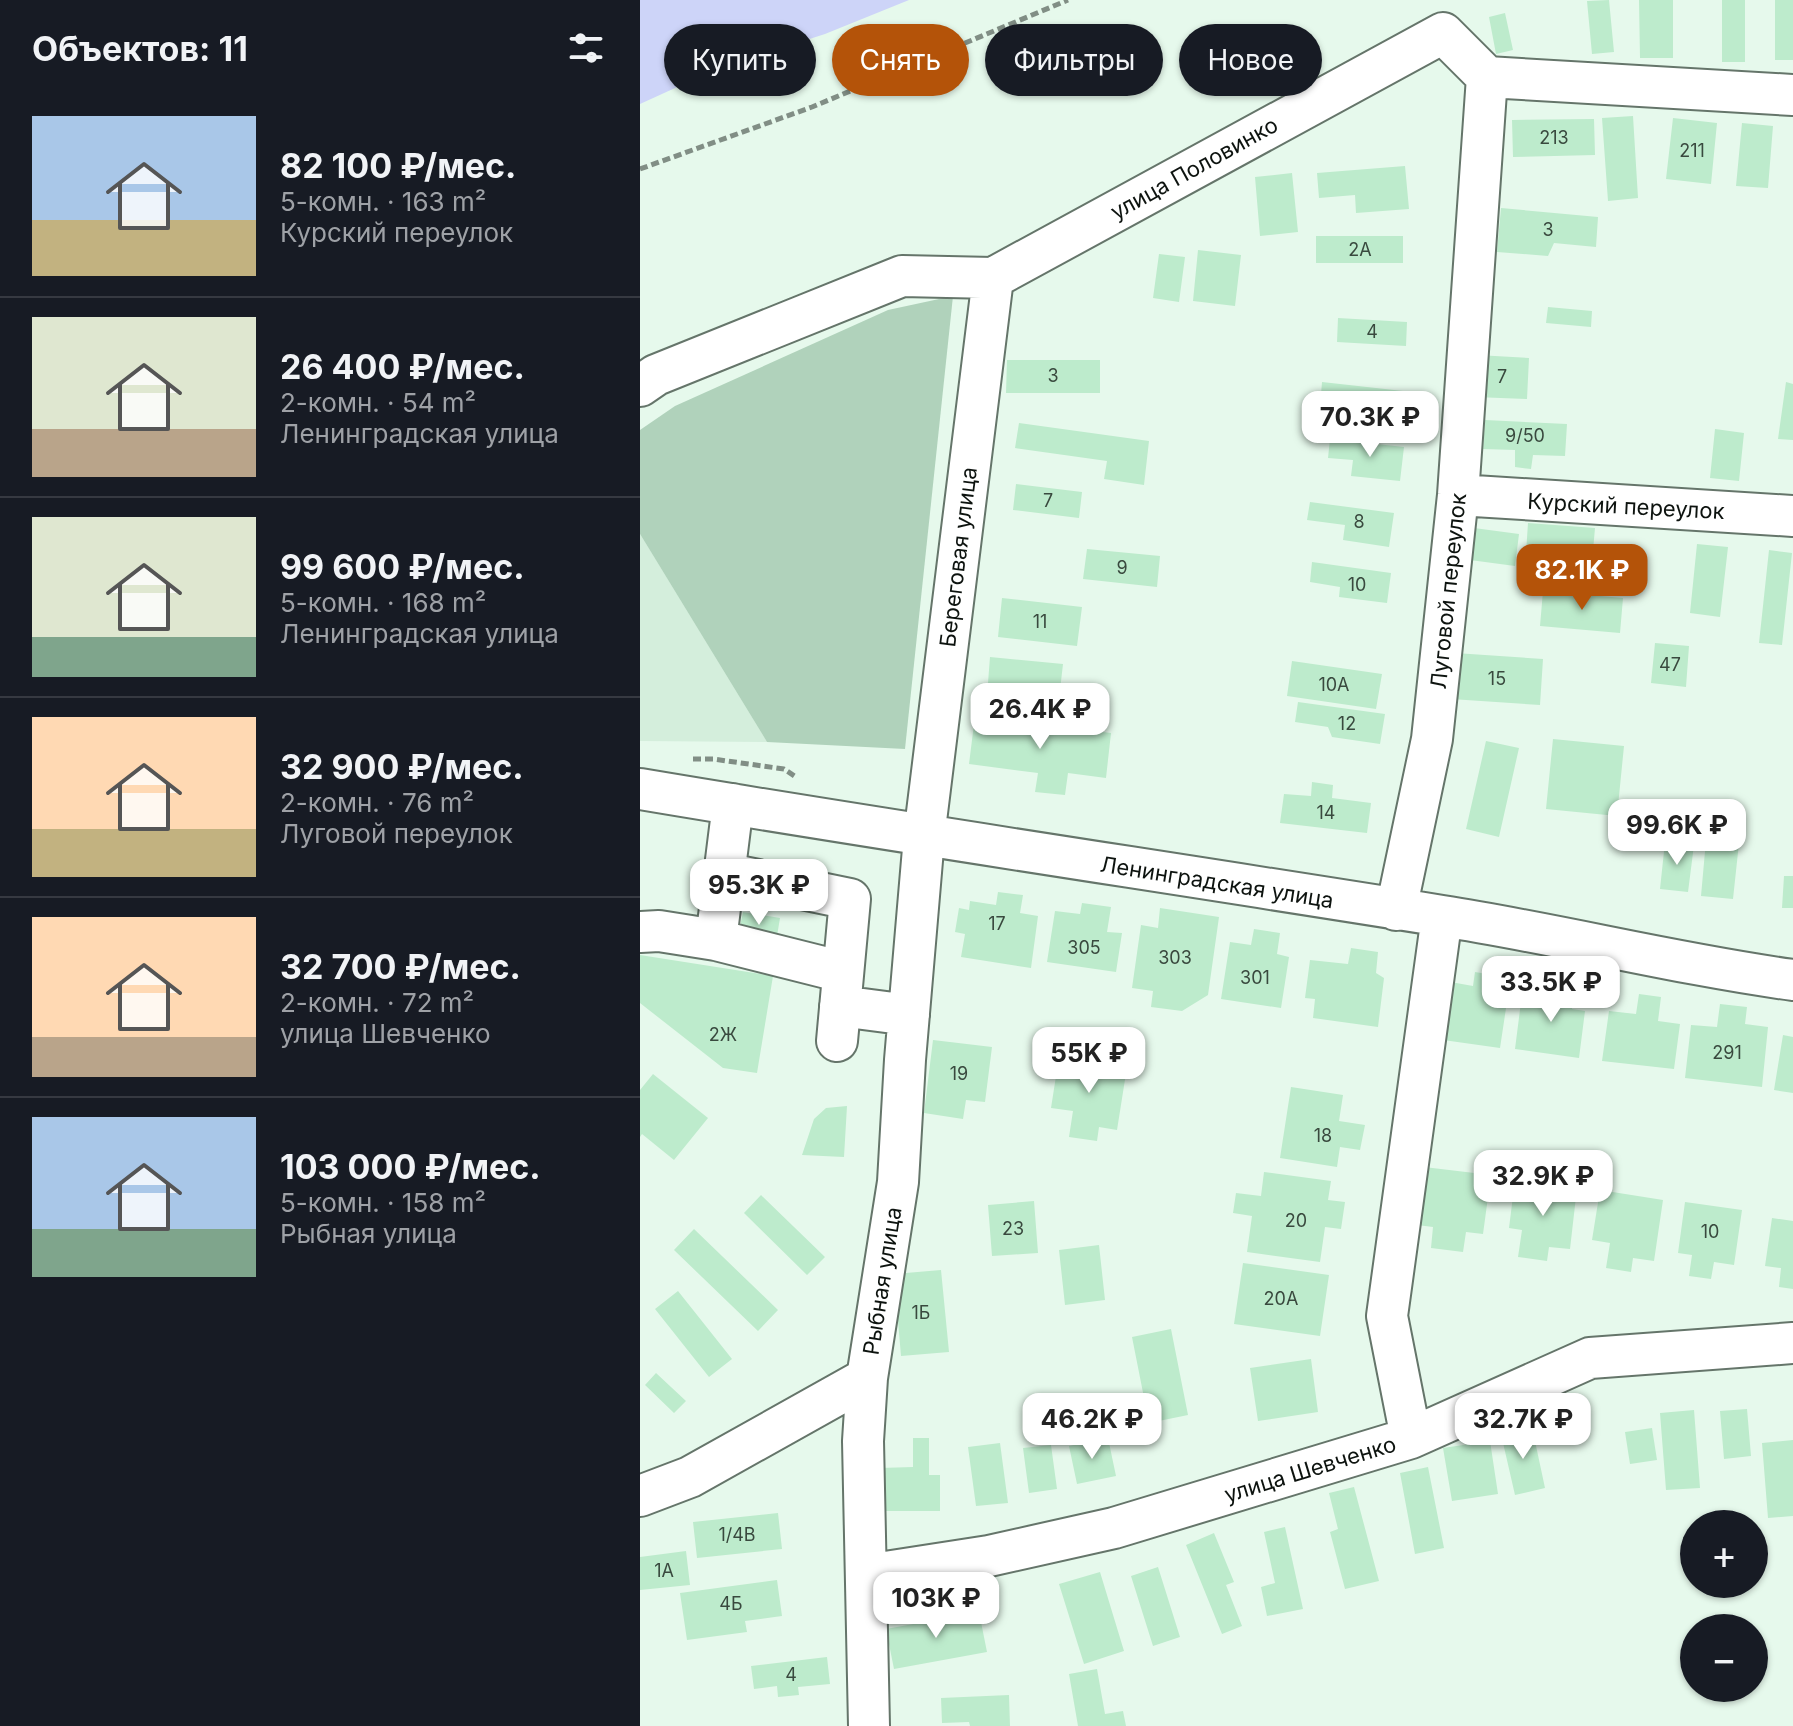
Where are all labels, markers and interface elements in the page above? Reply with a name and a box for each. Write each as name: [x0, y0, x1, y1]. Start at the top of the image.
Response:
chip: Купить: [664, 24, 816, 96]
chip: Снять: [832, 24, 969, 96]
chip: Фильтры: [985, 24, 1163, 96]
chip: Новое: [1179, 24, 1322, 96]
icon: filters: [564, 26, 608, 70]
text: Объектов: 11: [32, 28, 248, 69]
street label: улица Половинко: [1106, 111, 1282, 225]
house number: 213: [1539, 127, 1569, 148]
house number: 211: [1679, 140, 1705, 161]
text: 82 100 ₽/мес.: [280, 145, 516, 186]
icon: home: [96, 148, 192, 244]
text: 5-комн. · 163 m²: [280, 186, 486, 217]
text: Курский переулок: [280, 217, 513, 248]
house number: 3: [1542, 219, 1554, 240]
house number: 2А: [1348, 239, 1372, 260]
house number: 4: [1366, 321, 1378, 342]
text: 26 400 ₽/мес.: [280, 346, 525, 387]
icon: home: [96, 349, 192, 445]
house number: 3: [1047, 365, 1059, 386]
house number: 7: [1497, 366, 1507, 387]
text: 2-комн. · 54 m²: [280, 387, 476, 418]
pin: 70.3K ₽: [1296, 391, 1444, 459]
text: 70.3K ₽: [1320, 401, 1420, 432]
text: Ленинградская улица: [280, 418, 559, 449]
house number: 9/50: [1505, 425, 1545, 446]
street label: Береговая улица: [934, 465, 982, 649]
street label: Курский переулок: [1527, 488, 1725, 524]
house number: 7: [1043, 490, 1053, 511]
street label: Луговой переулок: [1425, 492, 1471, 690]
house number: 8: [1353, 511, 1365, 532]
pin: 82.1K ₽: [1508, 544, 1656, 612]
text: 99 600 ₽/мес.: [280, 546, 525, 587]
icon: home: [96, 549, 192, 645]
text: 82.1K ₽: [1535, 554, 1630, 585]
house number: 9: [1116, 557, 1128, 578]
house number: 10: [1348, 574, 1366, 595]
text: 5-комн. · 168 m²: [280, 587, 486, 618]
house number: 11: [1033, 611, 1047, 632]
text: Ленинградская улица: [280, 618, 559, 649]
house number: 47: [1659, 654, 1681, 675]
house number: 15: [1488, 668, 1506, 689]
house number: 10А: [1318, 674, 1350, 695]
pin: 26.4K ₽: [966, 683, 1114, 751]
text: 26.4K ₽: [989, 693, 1091, 724]
house number: 12: [1338, 713, 1356, 734]
text: 32 900 ₽/мес.: [280, 746, 524, 787]
icon: home: [96, 749, 192, 845]
text: 2-комн. · 76 m²: [280, 787, 474, 818]
pin: 99.6K ₽: [1603, 799, 1751, 867]
house number: 14: [1317, 802, 1335, 823]
text: 99.6K ₽: [1626, 809, 1728, 840]
text: Луговой переулок: [280, 818, 513, 849]
street label: Ленинградская улица: [1098, 851, 1336, 913]
pin: 95.3K ₽: [685, 859, 833, 927]
text: 95.3K ₽: [708, 869, 810, 900]
house number: 17: [988, 913, 1006, 934]
house number: 305: [1067, 937, 1101, 958]
text: 32 700 ₽/мес.: [280, 946, 521, 987]
house number: 303: [1158, 947, 1192, 968]
icon: home: [96, 949, 192, 1045]
pin: 33.5K ₽: [1477, 956, 1625, 1024]
text: 33.5K ₽: [1500, 966, 1602, 997]
house number: 301: [1240, 967, 1270, 988]
text: 2-комн. · 72 m²: [280, 987, 474, 1018]
text: улица Шевченко: [280, 1018, 491, 1049]
house number: 2Ж: [709, 1024, 737, 1045]
pin: 55K ₽: [1033, 1027, 1145, 1095]
text: 55K ₽: [1050, 1037, 1128, 1068]
house number: 291: [1712, 1042, 1742, 1063]
house number: 19: [950, 1063, 968, 1084]
house number: 18: [1314, 1125, 1332, 1146]
text: 103 000 ₽/мес.: [280, 1146, 541, 1187]
icon: home: [96, 1149, 192, 1245]
pin: 32.9K ₽: [1469, 1150, 1617, 1218]
text: 32.9K ₽: [1492, 1160, 1594, 1191]
text: 5-комн. · 158 m²: [280, 1187, 486, 1218]
street label: Рыбная улица: [857, 1205, 907, 1357]
house number: 20: [1285, 1210, 1307, 1231]
text: Рыбная улица: [280, 1218, 457, 1249]
house number: 23: [1002, 1218, 1024, 1239]
house number: 10: [1701, 1221, 1719, 1242]
house number: 20А: [1264, 1288, 1298, 1309]
house number: 1Б: [912, 1302, 930, 1323]
pin: 46.2K ₽: [1018, 1393, 1166, 1461]
pin: 32.7K ₽: [1449, 1393, 1597, 1461]
text: 46.2K ₽: [1041, 1403, 1143, 1434]
text: 32.7K ₽: [1473, 1403, 1573, 1434]
street label: улица Шевченко: [1221, 1431, 1399, 1507]
map controls: [1680, 1510, 1768, 1702]
button: +: [1680, 1510, 1768, 1598]
house number: 1/4В: [718, 1524, 756, 1545]
house number: 1А: [654, 1560, 674, 1581]
pin: 103K ₽: [871, 1572, 1001, 1640]
text: 103K ₽: [891, 1582, 981, 1613]
house number: 4Б: [719, 1593, 743, 1614]
button: −: [1680, 1614, 1768, 1702]
house number: 4: [785, 1664, 797, 1685]

